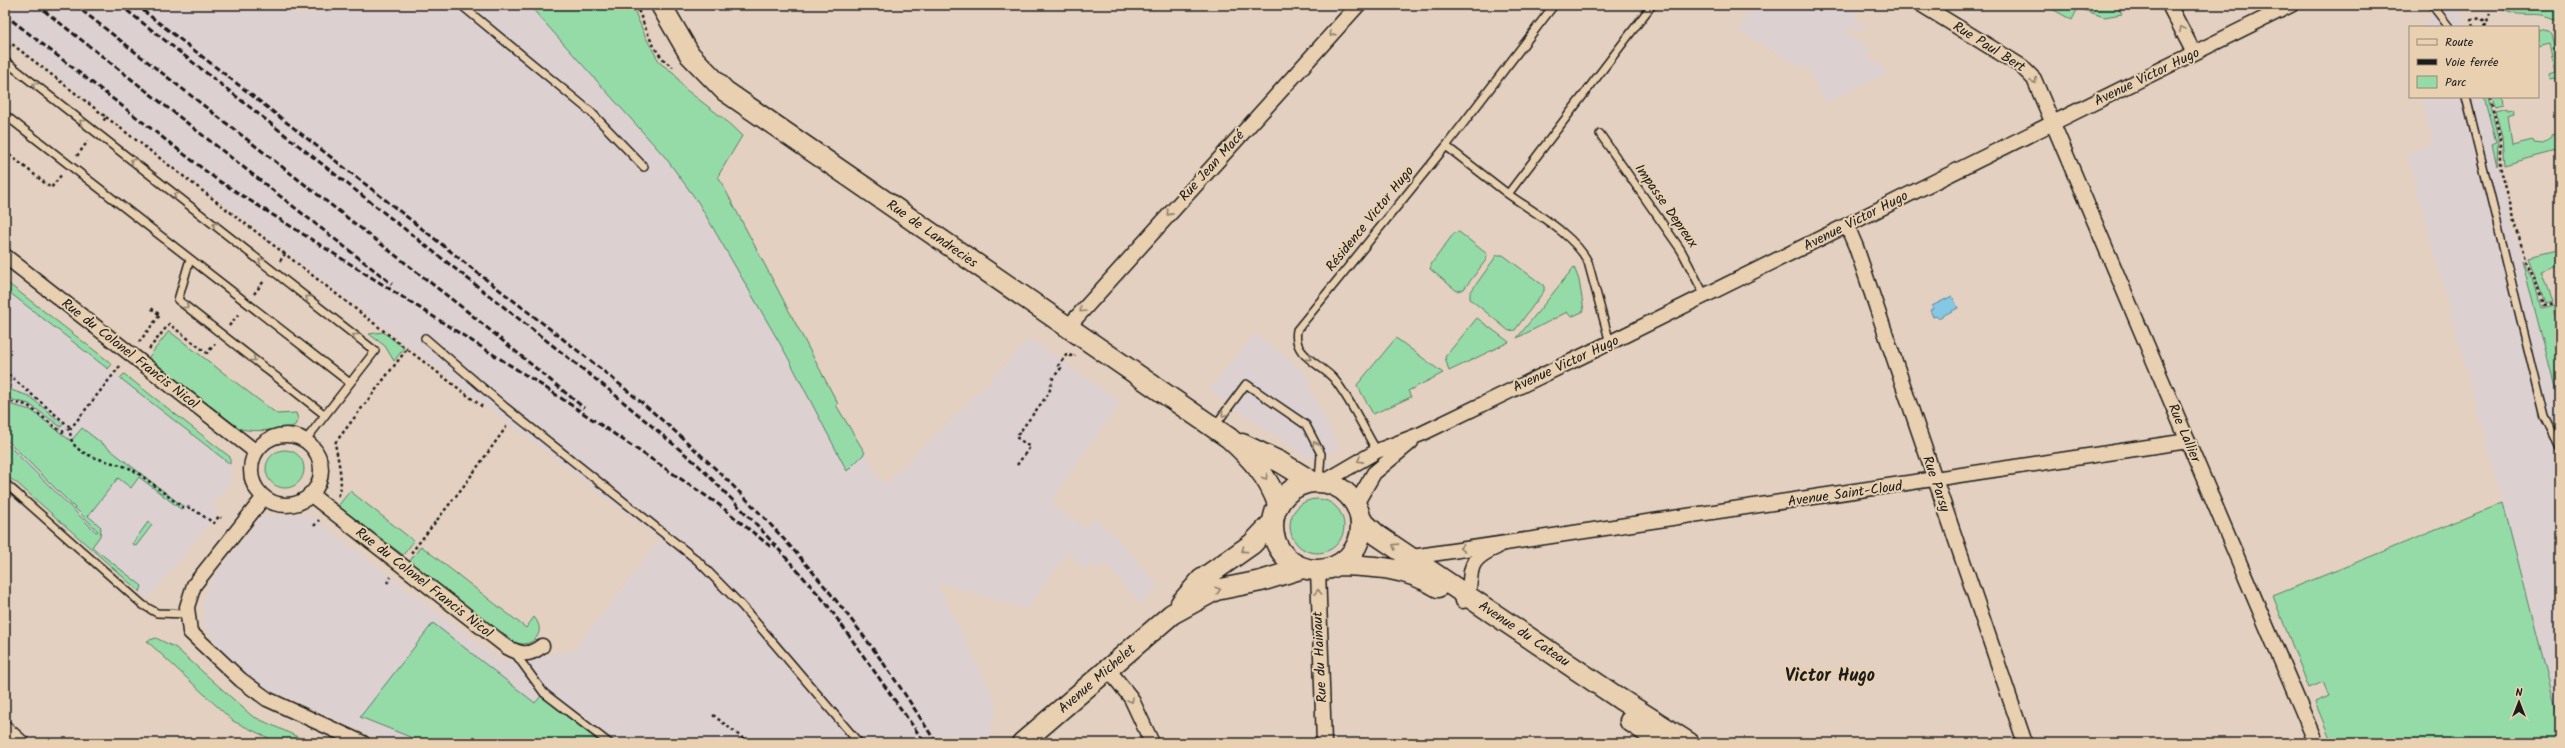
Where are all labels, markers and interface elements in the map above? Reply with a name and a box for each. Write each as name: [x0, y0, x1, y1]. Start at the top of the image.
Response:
street label: Rue Paul Bert: [1948, 16, 2030, 78]
one-way arrow: [2179, 26, 2187, 33]
legend: [2409, 26, 2539, 98]
one-way arrow: [1329, 29, 1336, 37]
text: Route: [2445, 33, 2474, 52]
street label: Avenue Victor Hugo: [2091, 42, 2203, 112]
text: Voie ferrée: [2445, 53, 2499, 72]
text: Parc: [2445, 73, 2466, 92]
one-way arrow: [2029, 77, 2037, 84]
one-way arrow: [32, 82, 39, 89]
one-way arrow: [80, 119, 87, 126]
street label: Rue Jean Macé: [1174, 125, 1251, 207]
one-way arrow: [130, 159, 137, 166]
street label: Impasse Depreux: [1629, 159, 1704, 253]
street label: Résidence Victor Hugo: [1320, 161, 1420, 277]
street label: Avenue Victor Hugo: [1800, 185, 1912, 257]
one-way arrow: [173, 192, 180, 199]
street label: Rue de Landrecies: [882, 194, 982, 274]
one-way arrow: [1166, 208, 1174, 216]
one-way arrow: [212, 223, 219, 230]
one-way arrow: [258, 259, 265, 266]
street label: Rue du Colonel Francis Nicol: [56, 293, 204, 415]
one-way arrow: [306, 296, 313, 303]
one-way arrow: [181, 302, 188, 309]
one-way arrow: [1080, 305, 1087, 312]
street label: Avenue Victor Hugo: [1509, 330, 1623, 398]
one-way arrow: [353, 333, 360, 340]
one-way arrow: [248, 354, 255, 361]
one-way arrow: [1304, 354, 1311, 361]
street label: Rue Lallier: [2162, 400, 2207, 467]
one-way arrow: [1222, 409, 1229, 416]
one-way arrow: [1313, 440, 1320, 448]
street label: Rue Parsy: [1916, 453, 1956, 515]
one-way arrow: [1356, 456, 1364, 463]
one-way arrow: [1261, 473, 1268, 480]
street label: Avenue Saint-Cloud: [1786, 475, 1905, 513]
street label: Rue du Colonel Francis Nicol: [350, 522, 498, 644]
one-way arrow: [1392, 543, 1399, 551]
one-way arrow: [1459, 543, 1465, 552]
one-way arrow: [1241, 545, 1248, 553]
one-way arrow: [1215, 586, 1222, 595]
one-way arrow: [1314, 589, 1322, 595]
street label: Avenue du Cateau: [1474, 595, 1574, 673]
street label: Rue du Hainaut: [1307, 610, 1333, 703]
street label: Avenue Michelet: [1053, 639, 1141, 719]
district label: Victor Hugo: [1785, 662, 1875, 691]
north arrow: [2499, 682, 2539, 722]
text: N: [2516, 684, 2523, 702]
one-way arrow: [1127, 696, 1134, 703]

